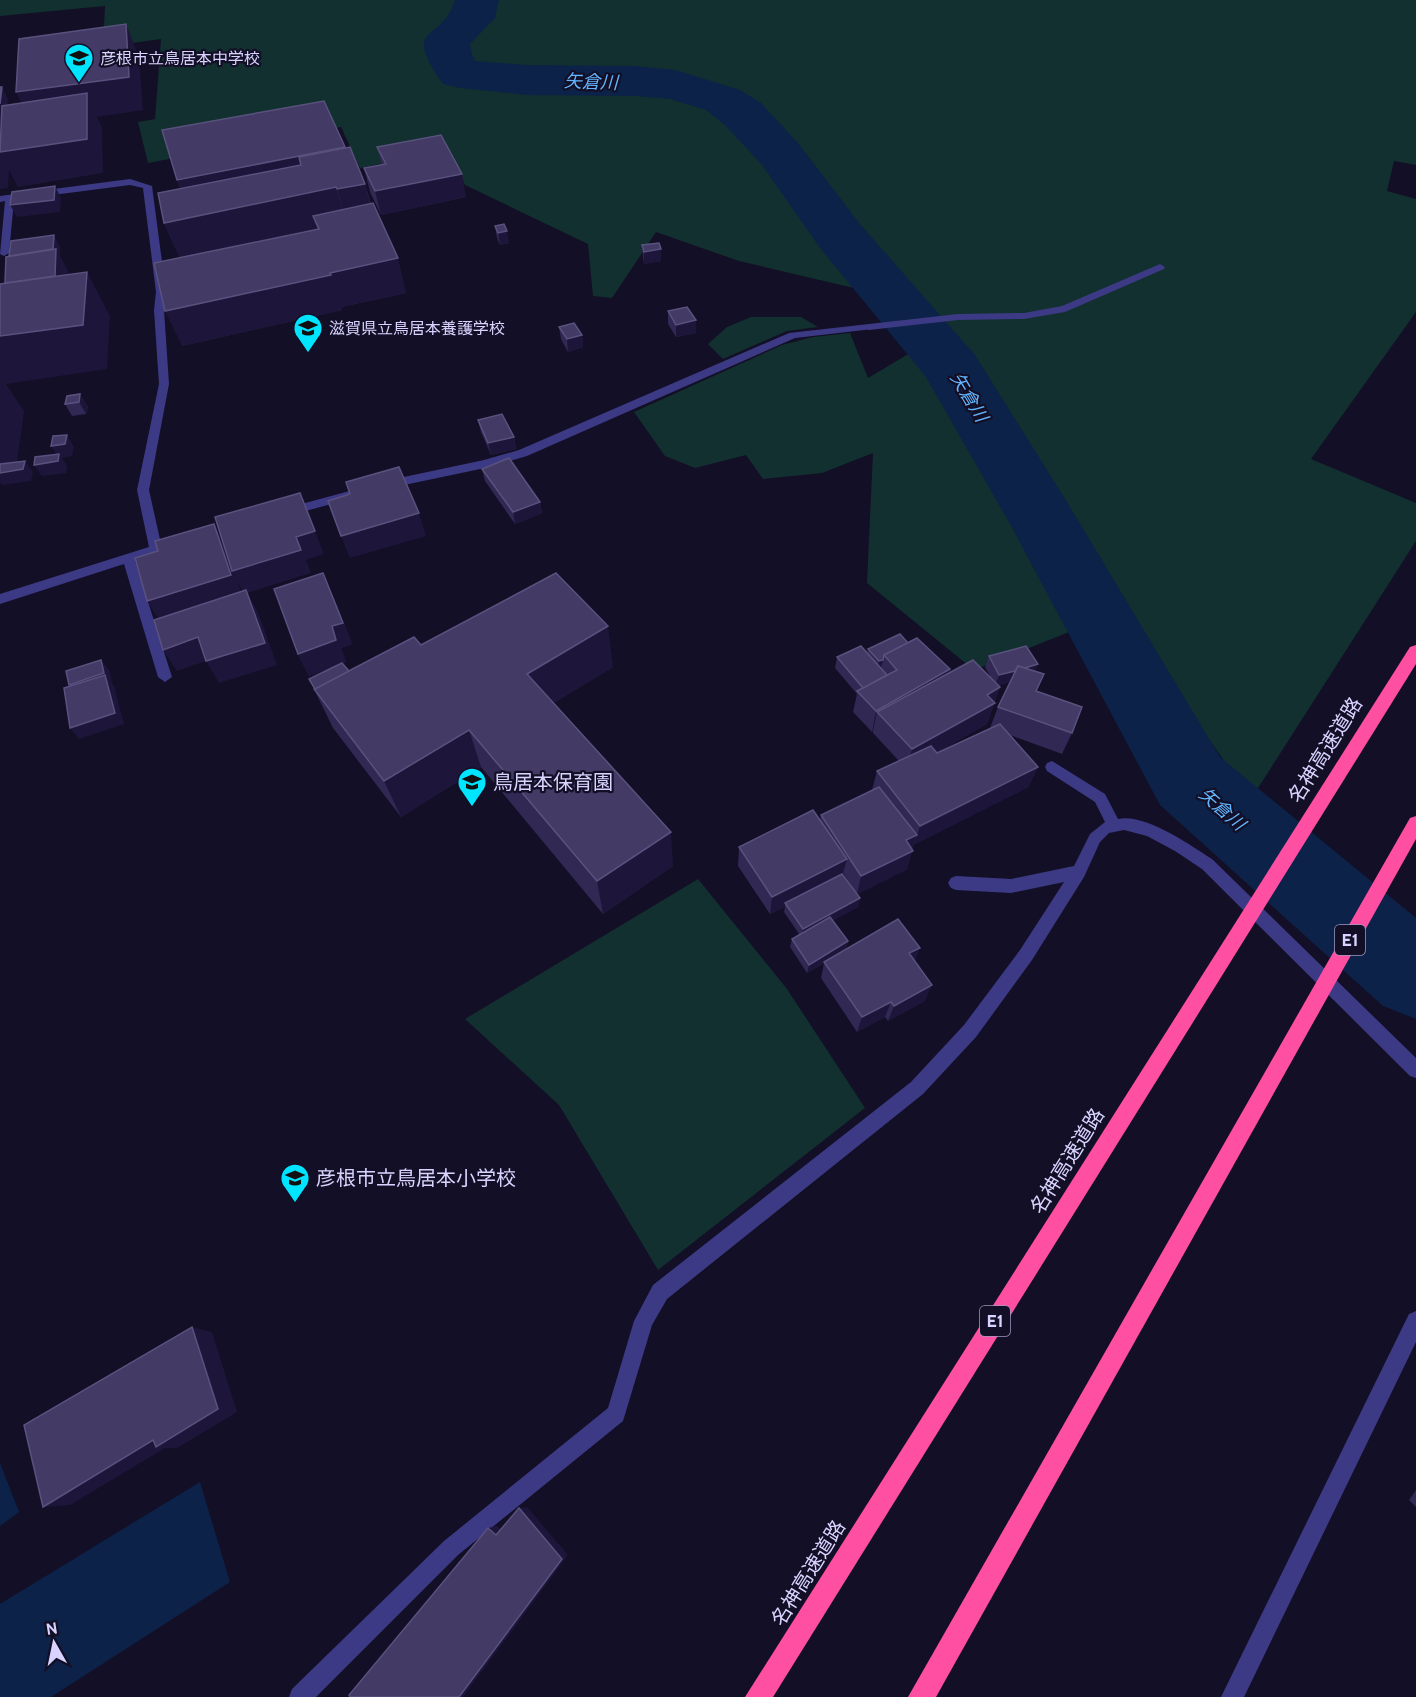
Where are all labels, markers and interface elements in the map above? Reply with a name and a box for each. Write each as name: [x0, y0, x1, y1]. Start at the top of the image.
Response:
school or university icon: 彦根市立鳥居本中学校: [63, 42, 95, 84]
place label: 彦根市立鳥居本中学校: [100, 49, 260, 68]
water label: 矢倉川: [564, 70, 620, 94]
school or university icon: 滋賀県立鳥居本養護学校: [292, 312, 324, 354]
place label: 滋賀県立鳥居本養護学校: [329, 319, 505, 338]
water label: 矢倉川: [946, 368, 993, 428]
street label: 名神高速道路: [1283, 693, 1367, 807]
school or university icon: 鳥居本保育園: [456, 766, 488, 808]
place label: 鳥居本保育園: [493, 770, 613, 794]
water label: 矢倉川: [1194, 783, 1251, 836]
road number: E1: [1335, 925, 1365, 955]
street label: 名神高速道路: [1025, 1104, 1109, 1218]
school or university icon: 彦根市立鳥居本小学校: [279, 1162, 311, 1204]
place label: 彦根市立鳥居本小学校: [316, 1166, 516, 1190]
road number: E1: [980, 1306, 1010, 1336]
street label: 名神高速道路: [766, 1516, 850, 1630]
north arrow: [24, 1613, 84, 1673]
text: N: [45, 1618, 59, 1639]

